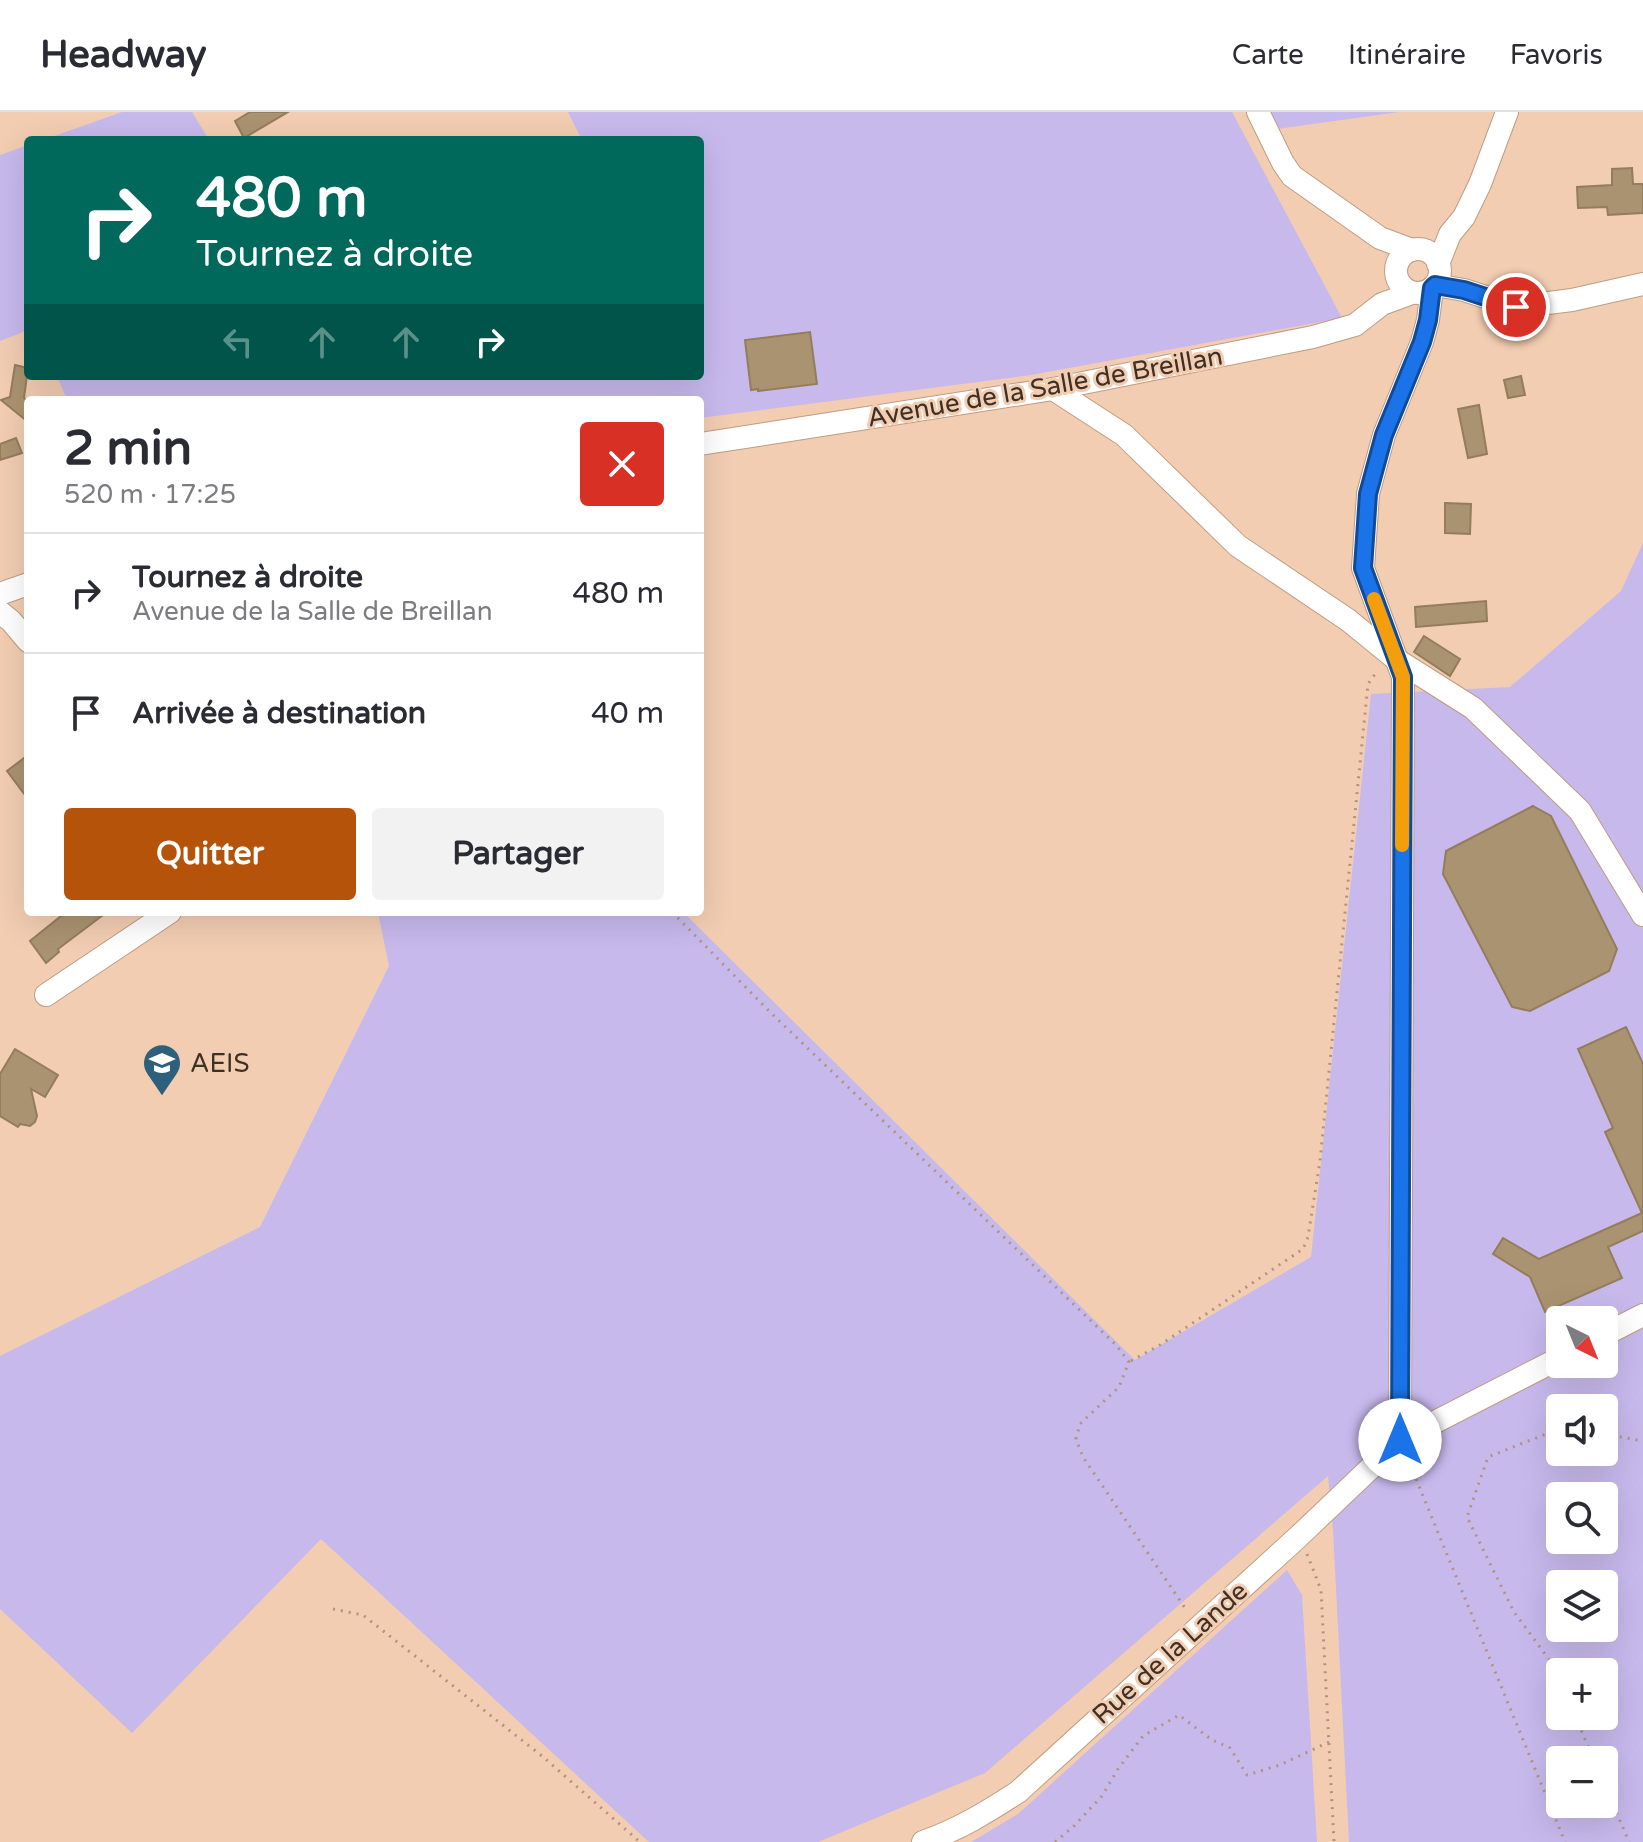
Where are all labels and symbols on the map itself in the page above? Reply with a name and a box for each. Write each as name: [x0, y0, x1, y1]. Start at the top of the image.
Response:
pin: [1482, 273, 1550, 341]
street label: Avenue de la Salle de Breillan: [865, 340, 1225, 434]
school or university icon: AEIS: [141, 1042, 183, 1097]
place label: AEIS: [190, 1048, 249, 1079]
north arrow: [1546, 1306, 1618, 1378]
position arrow: [1358, 1398, 1442, 1482]
street label: Rue de la Lande: [1086, 1575, 1254, 1731]

